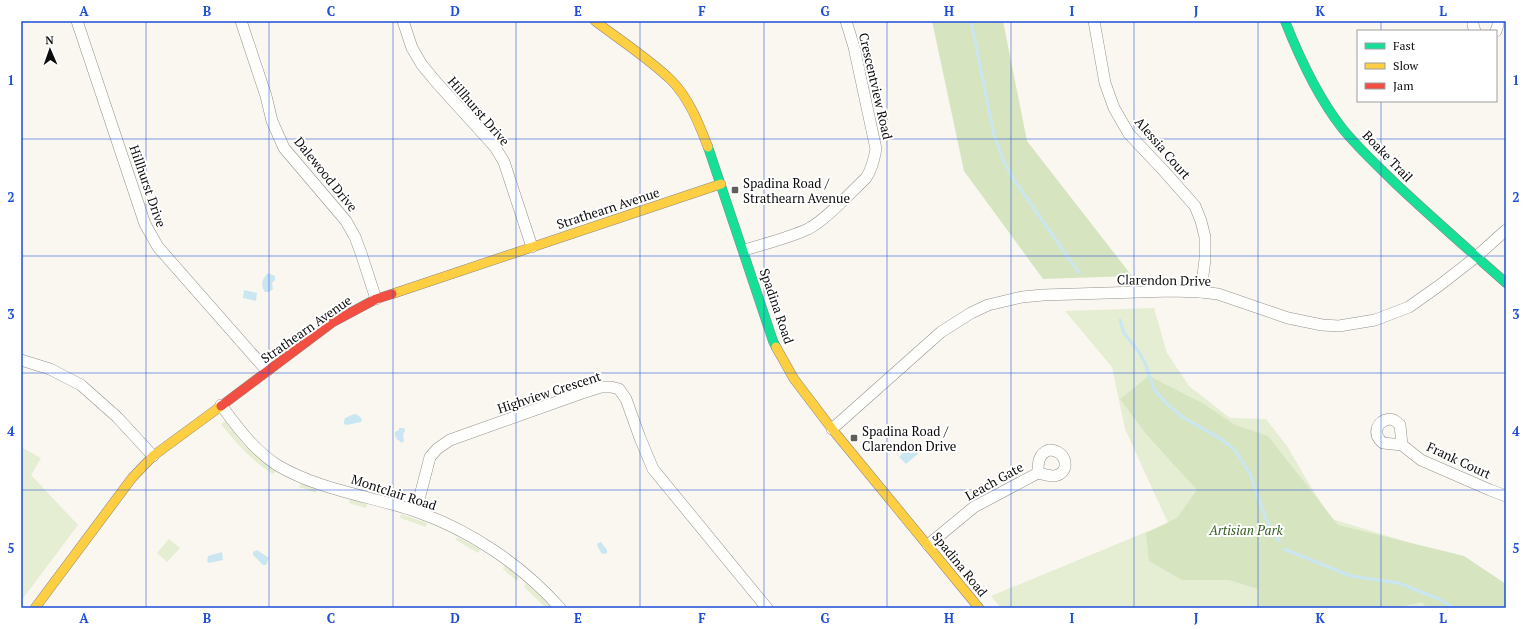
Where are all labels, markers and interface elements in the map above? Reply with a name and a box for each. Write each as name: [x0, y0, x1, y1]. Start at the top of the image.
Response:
text: A: [79, 2, 89, 20]
text: B: [203, 2, 211, 20]
text: C: [327, 2, 335, 20]
text: D: [450, 2, 460, 20]
text: E: [574, 2, 582, 20]
text: F: [698, 2, 706, 20]
text: G: [820, 2, 830, 20]
text: H: [944, 2, 954, 20]
text: I: [1070, 2, 1075, 20]
text: J: [1194, 2, 1199, 20]
text: K: [1315, 2, 1325, 20]
text: L: [1439, 2, 1447, 20]
north arrow: [30, 30, 70, 70]
legend: [1357, 30, 1497, 102]
street label: Crescentview Road: [855, 31, 897, 141]
text: N: [45, 33, 55, 47]
text: Fast: [1393, 38, 1416, 53]
text: Slow: [1393, 58, 1419, 73]
text: 1: [7, 71, 15, 89]
text: 1: [1512, 71, 1520, 89]
street label: Hillhurst Drive: [444, 73, 514, 149]
text: Jam: [1393, 78, 1414, 93]
street label: Alessia Court: [1131, 113, 1195, 183]
street label: Boake Trail: [1359, 126, 1417, 186]
street label: Dalewood Drive: [290, 133, 362, 215]
street label: Hillhurst Drive: [126, 142, 170, 230]
place label: Spadina Road / Strathearn Avenue: [743, 174, 850, 207]
street label: Strathearn Avenue: [554, 183, 662, 233]
marker: Spadina Road / Strathearn Avenue: [730, 185, 740, 195]
text: 2: [7, 188, 15, 206]
text: 2: [1512, 188, 1520, 206]
street label: Spadina Road: [756, 266, 798, 346]
street label: Clarendon Drive: [1117, 270, 1211, 290]
street label: Strathearn Avenue: [257, 291, 355, 367]
text: 3: [7, 305, 15, 323]
text: 3: [1512, 305, 1520, 323]
street label: Highview Crescent: [495, 367, 603, 417]
text: 4: [7, 422, 15, 440]
place label: Spadina Road / Clarendon Drive: [862, 422, 956, 455]
text: 4: [1512, 422, 1520, 440]
marker: Spadina Road / Clarendon Drive: [849, 433, 859, 443]
street label: Frank Court: [1424, 437, 1494, 483]
street label: Leach Gate: [962, 458, 1026, 504]
street label: Montclair Road: [349, 470, 439, 514]
park label: Artisian Park: [1208, 521, 1284, 539]
street label: Spadina Road: [928, 528, 992, 600]
text: 5: [7, 539, 15, 557]
text: 5: [1512, 539, 1520, 557]
text: A: [79, 609, 89, 627]
text: B: [203, 609, 211, 627]
text: C: [327, 609, 335, 627]
text: D: [450, 609, 460, 627]
text: E: [574, 609, 582, 627]
text: F: [698, 609, 706, 627]
text: G: [820, 609, 830, 627]
text: H: [944, 609, 954, 627]
text: I: [1070, 609, 1075, 627]
text: J: [1194, 609, 1199, 627]
text: K: [1315, 609, 1325, 627]
text: L: [1439, 609, 1447, 627]

